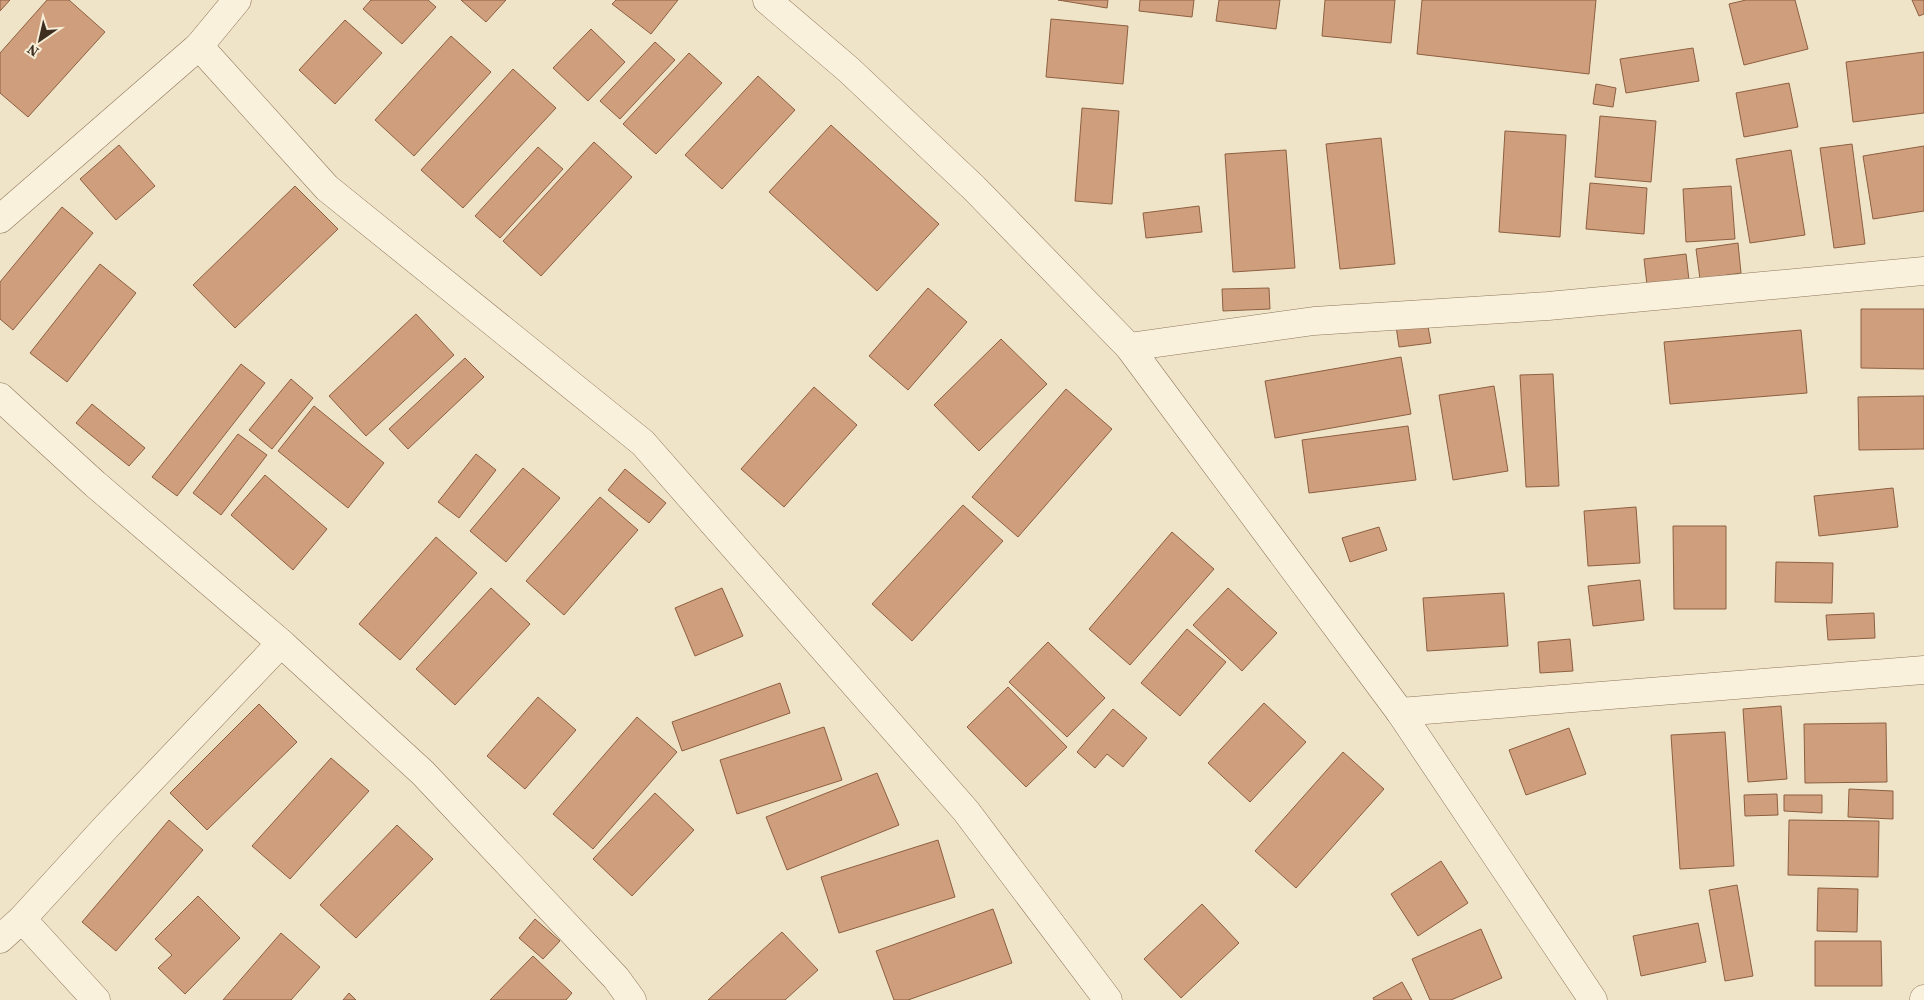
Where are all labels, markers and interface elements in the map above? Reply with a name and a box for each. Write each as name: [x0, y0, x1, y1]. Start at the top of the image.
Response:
north arrow: [15, 15, 65, 65]
text: N: [23, 40, 43, 62]

